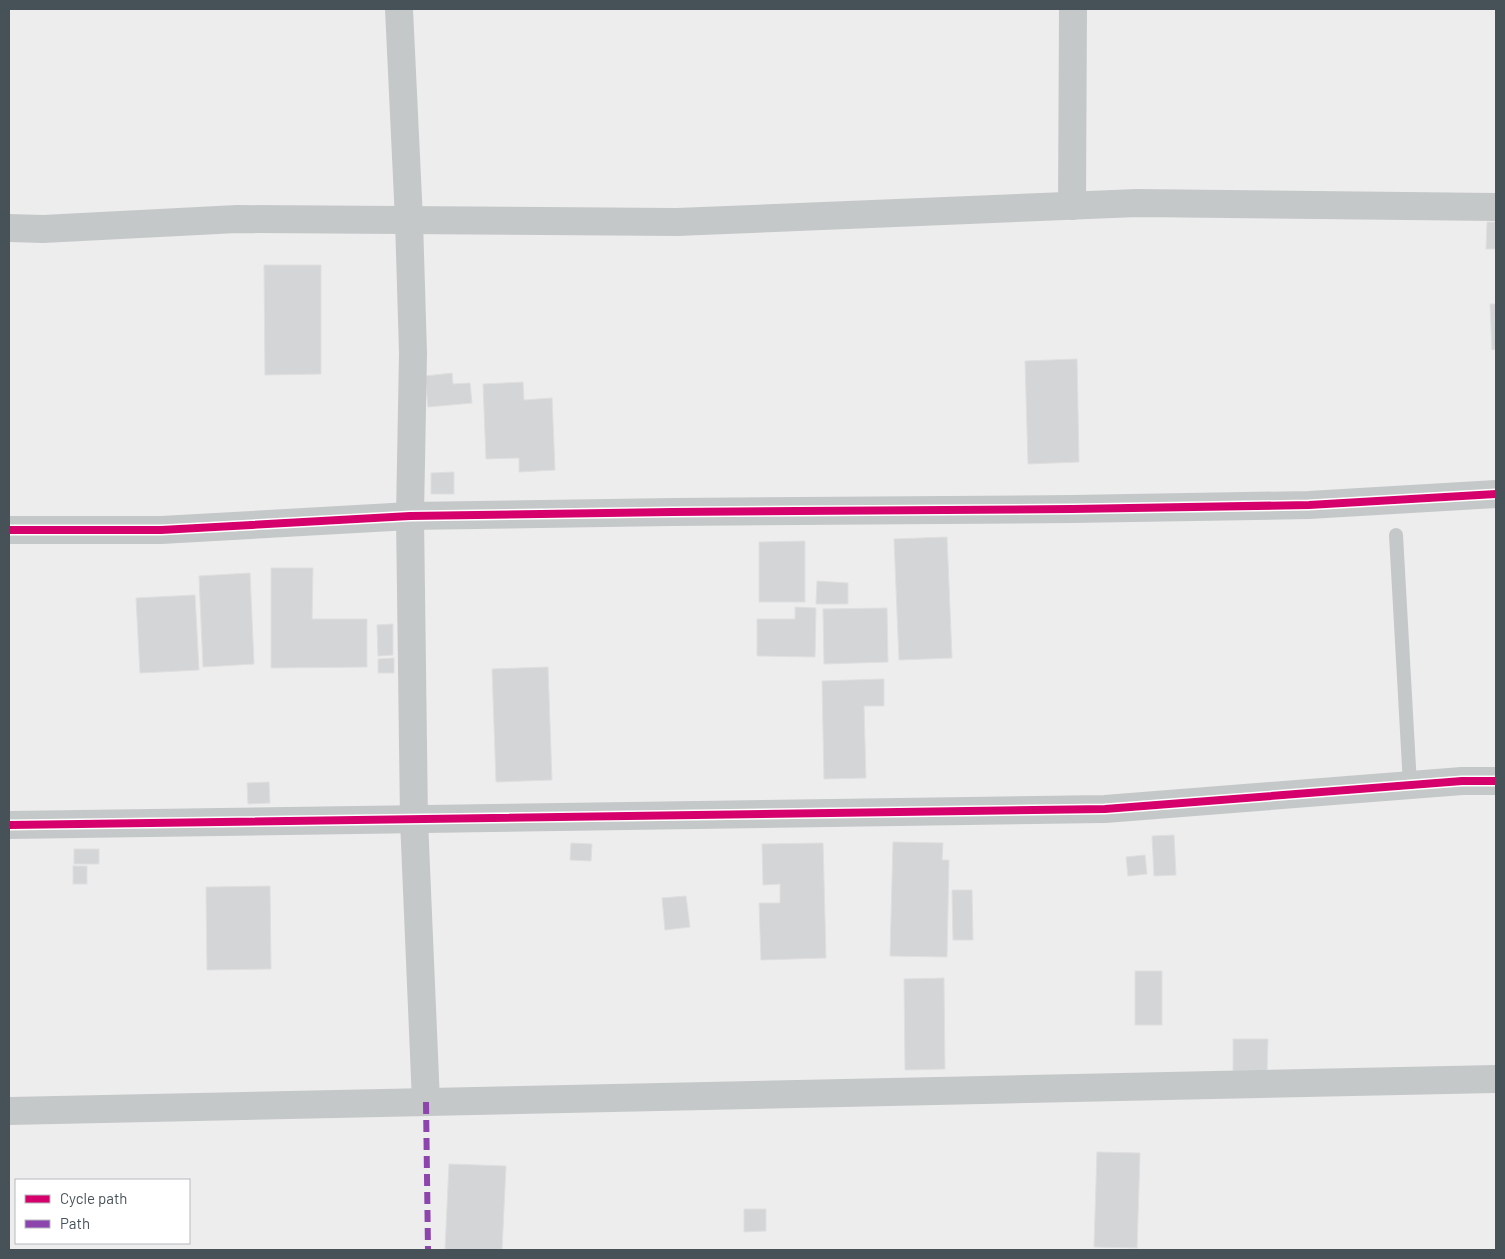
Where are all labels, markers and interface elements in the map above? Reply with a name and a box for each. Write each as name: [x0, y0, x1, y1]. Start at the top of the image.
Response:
legend: [15, 1179, 190, 1244]
text: Cycle path: [60, 1189, 127, 1207]
text: Path: [60, 1214, 90, 1232]

